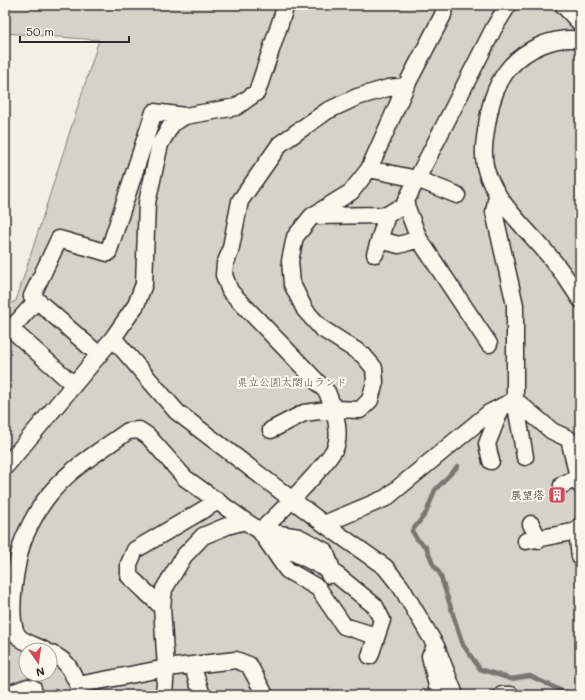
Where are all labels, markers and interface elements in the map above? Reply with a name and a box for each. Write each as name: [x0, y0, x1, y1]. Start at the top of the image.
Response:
scale bar: [20, 18, 129, 44]
text: 50 m: [26, 23, 54, 39]
park label: 県立公園太閤山ランド: [237, 374, 347, 389]
building icon: 展望塔: [547, 485, 567, 505]
place label: 展望塔: [511, 487, 544, 502]
north arrow: [18, 642, 58, 682]
text: N: [35, 664, 46, 680]

